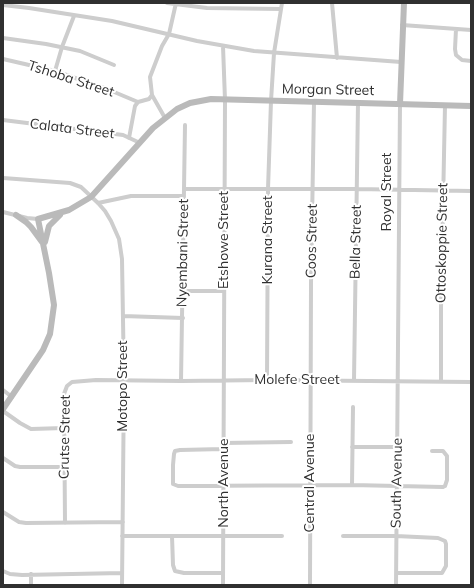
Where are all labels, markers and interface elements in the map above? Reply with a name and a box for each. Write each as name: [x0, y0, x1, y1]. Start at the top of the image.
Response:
street label: Tshoba Street: [26, 57, 116, 101]
street label: Morgan Street: [282, 81, 374, 99]
street label: Calata Street: [29, 115, 115, 143]
street label: Royal Street: [379, 153, 395, 231]
street label: Ottoskoppie Street: [433, 183, 451, 303]
street label: Etshowe Street: [216, 191, 232, 289]
street label: Kurana Street: [260, 195, 276, 285]
street label: Nyembani Street: [174, 199, 192, 307]
street label: Coos Street: [303, 204, 321, 278]
street label: Bella Street: [347, 205, 365, 279]
street label: Motopo Street: [115, 340, 131, 432]
street label: Molefe Street: [254, 372, 340, 388]
street label: Crutse Street: [56, 395, 74, 479]
street label: Central Avenue: [302, 434, 318, 532]
street label: North Avenue: [216, 438, 232, 528]
street label: South Avenue: [388, 438, 406, 528]

